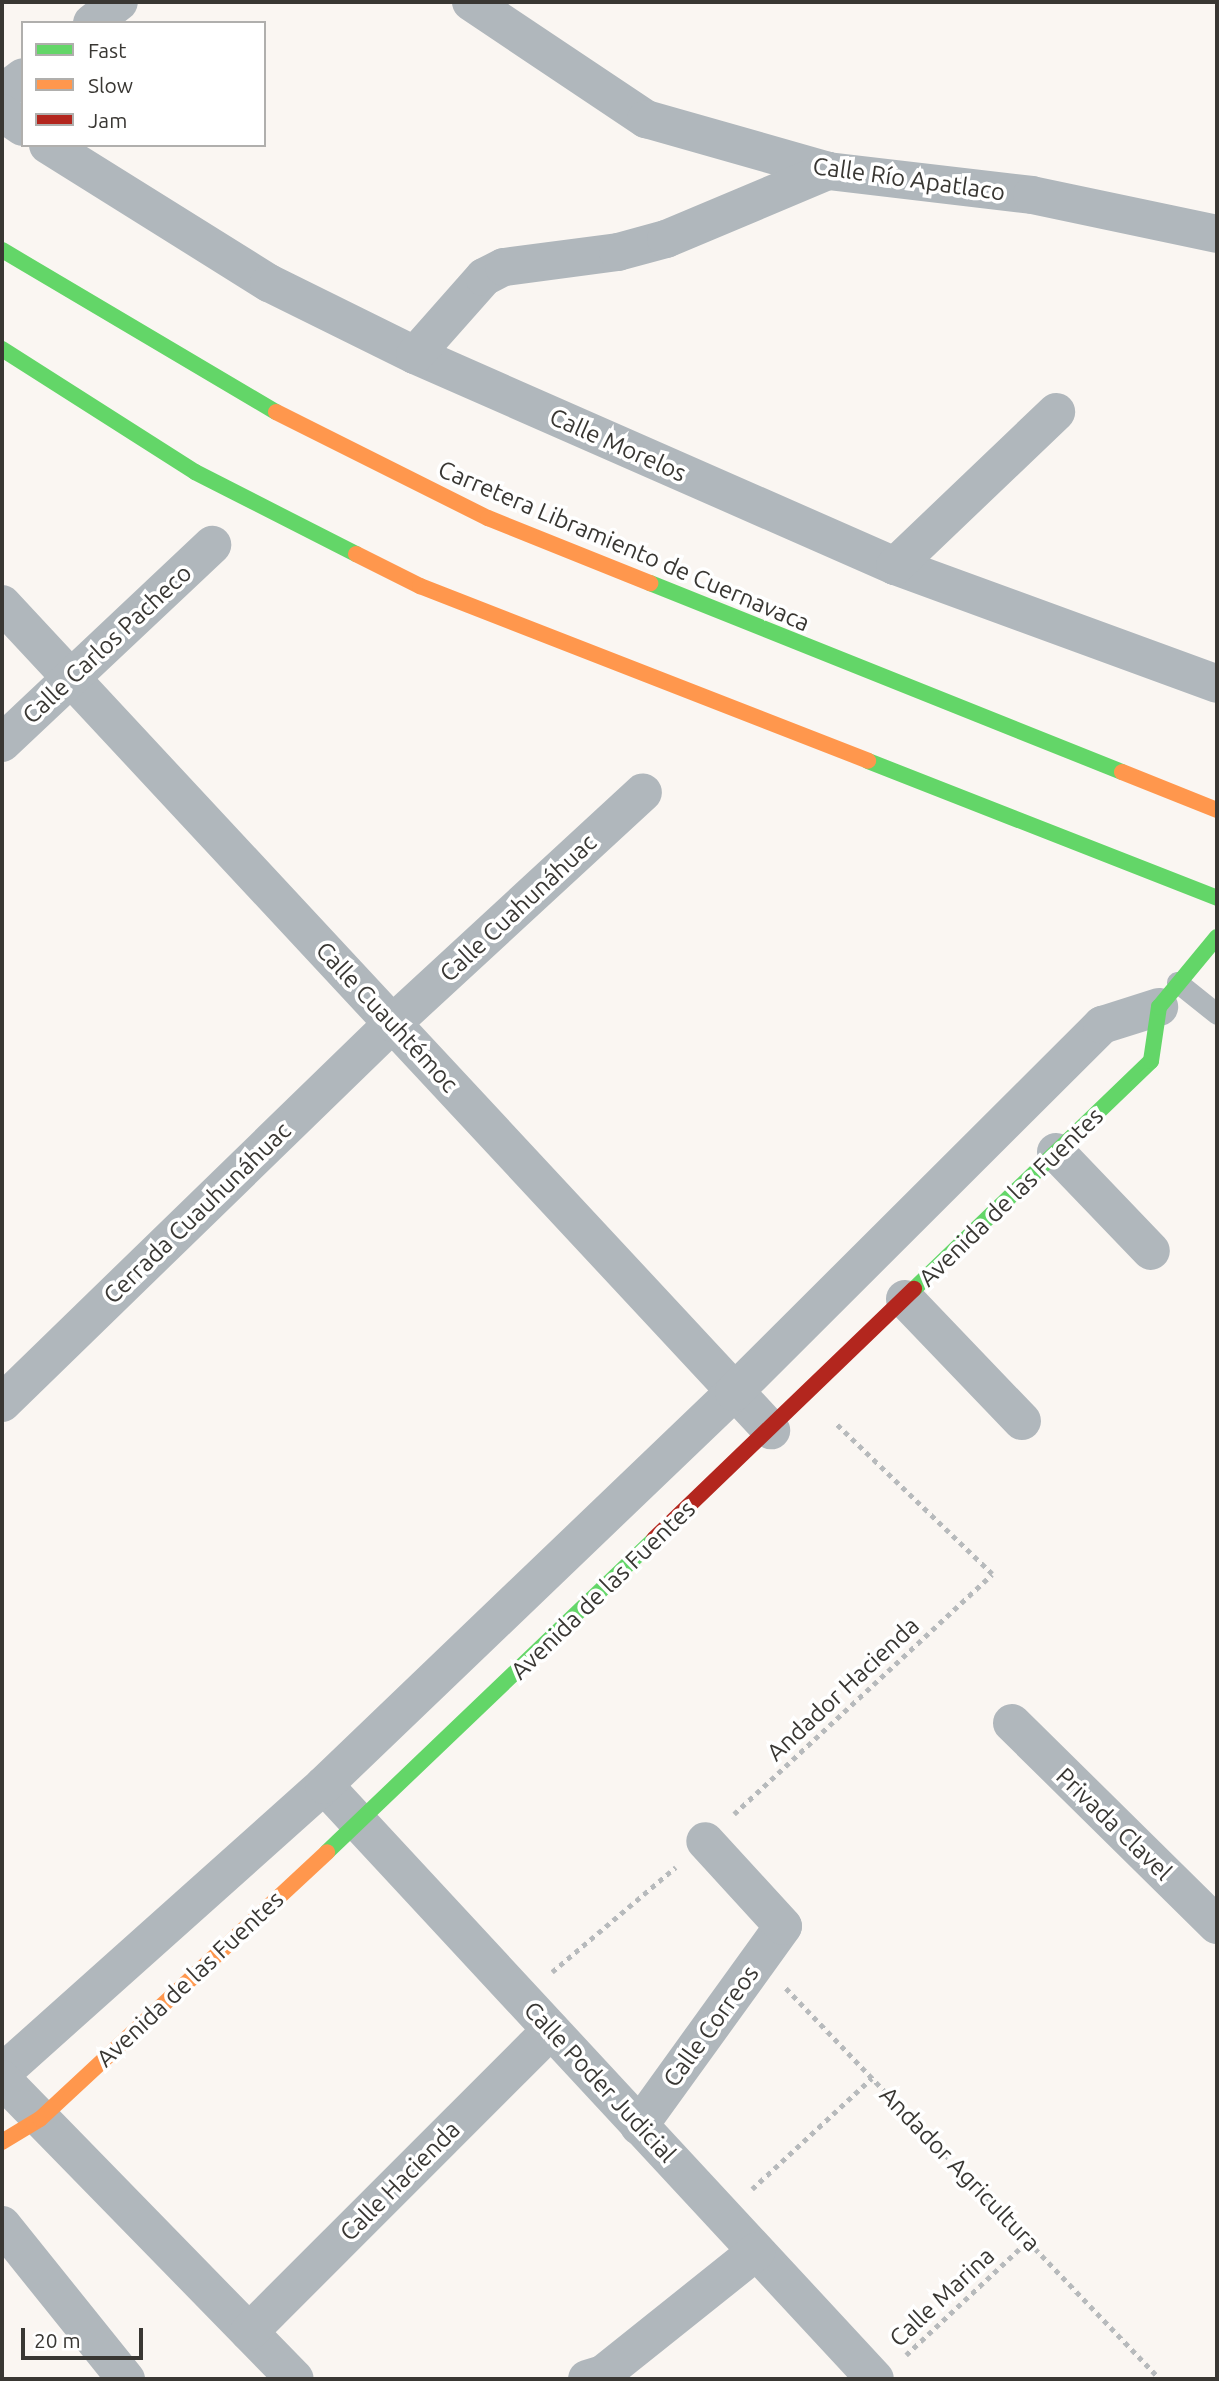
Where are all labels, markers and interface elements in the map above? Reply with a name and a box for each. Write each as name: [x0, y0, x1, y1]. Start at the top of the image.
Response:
legend: [21, 21, 266, 147]
text: Fast: [88, 38, 126, 62]
text: Slow: [88, 73, 133, 97]
text: Jam: [88, 108, 127, 132]
street label: Calle Río Apatlaco: [811, 151, 1007, 207]
street label: Calle Morelos: [545, 402, 691, 488]
street label: Carretera Libramiento de Cuernavaca: [434, 454, 814, 638]
street label: Calle Carlos Pacheco: [17, 558, 197, 730]
street label: Calle Cuahunáhuac: [434, 828, 602, 988]
street label: Calle Cuauhtémoc: [310, 936, 464, 1098]
street label: Avenida de las Fuentes: [913, 1102, 1109, 1292]
street label: Cerrada Cuauhunáhuac: [97, 1116, 297, 1310]
street label: Avenida de las Fuentes: [505, 1495, 701, 1685]
street label: Andador Hacienda: [761, 1611, 925, 1767]
street label: Privada Clavel: [1050, 1762, 1178, 1886]
street label: Avenida de las Fuentes: [91, 1885, 289, 2073]
street label: Calle Correos: [657, 1960, 765, 2092]
street label: Calle Poder Judicial: [518, 1996, 682, 2168]
street label: Andador Agricultura: [874, 2080, 1046, 2258]
street label: Calle Hacienda: [334, 2115, 466, 2247]
street label: Calle Marina: [884, 2241, 1000, 2353]
scale bar: [24, 2314, 147, 2358]
text: 20 m: [34, 2328, 81, 2352]

